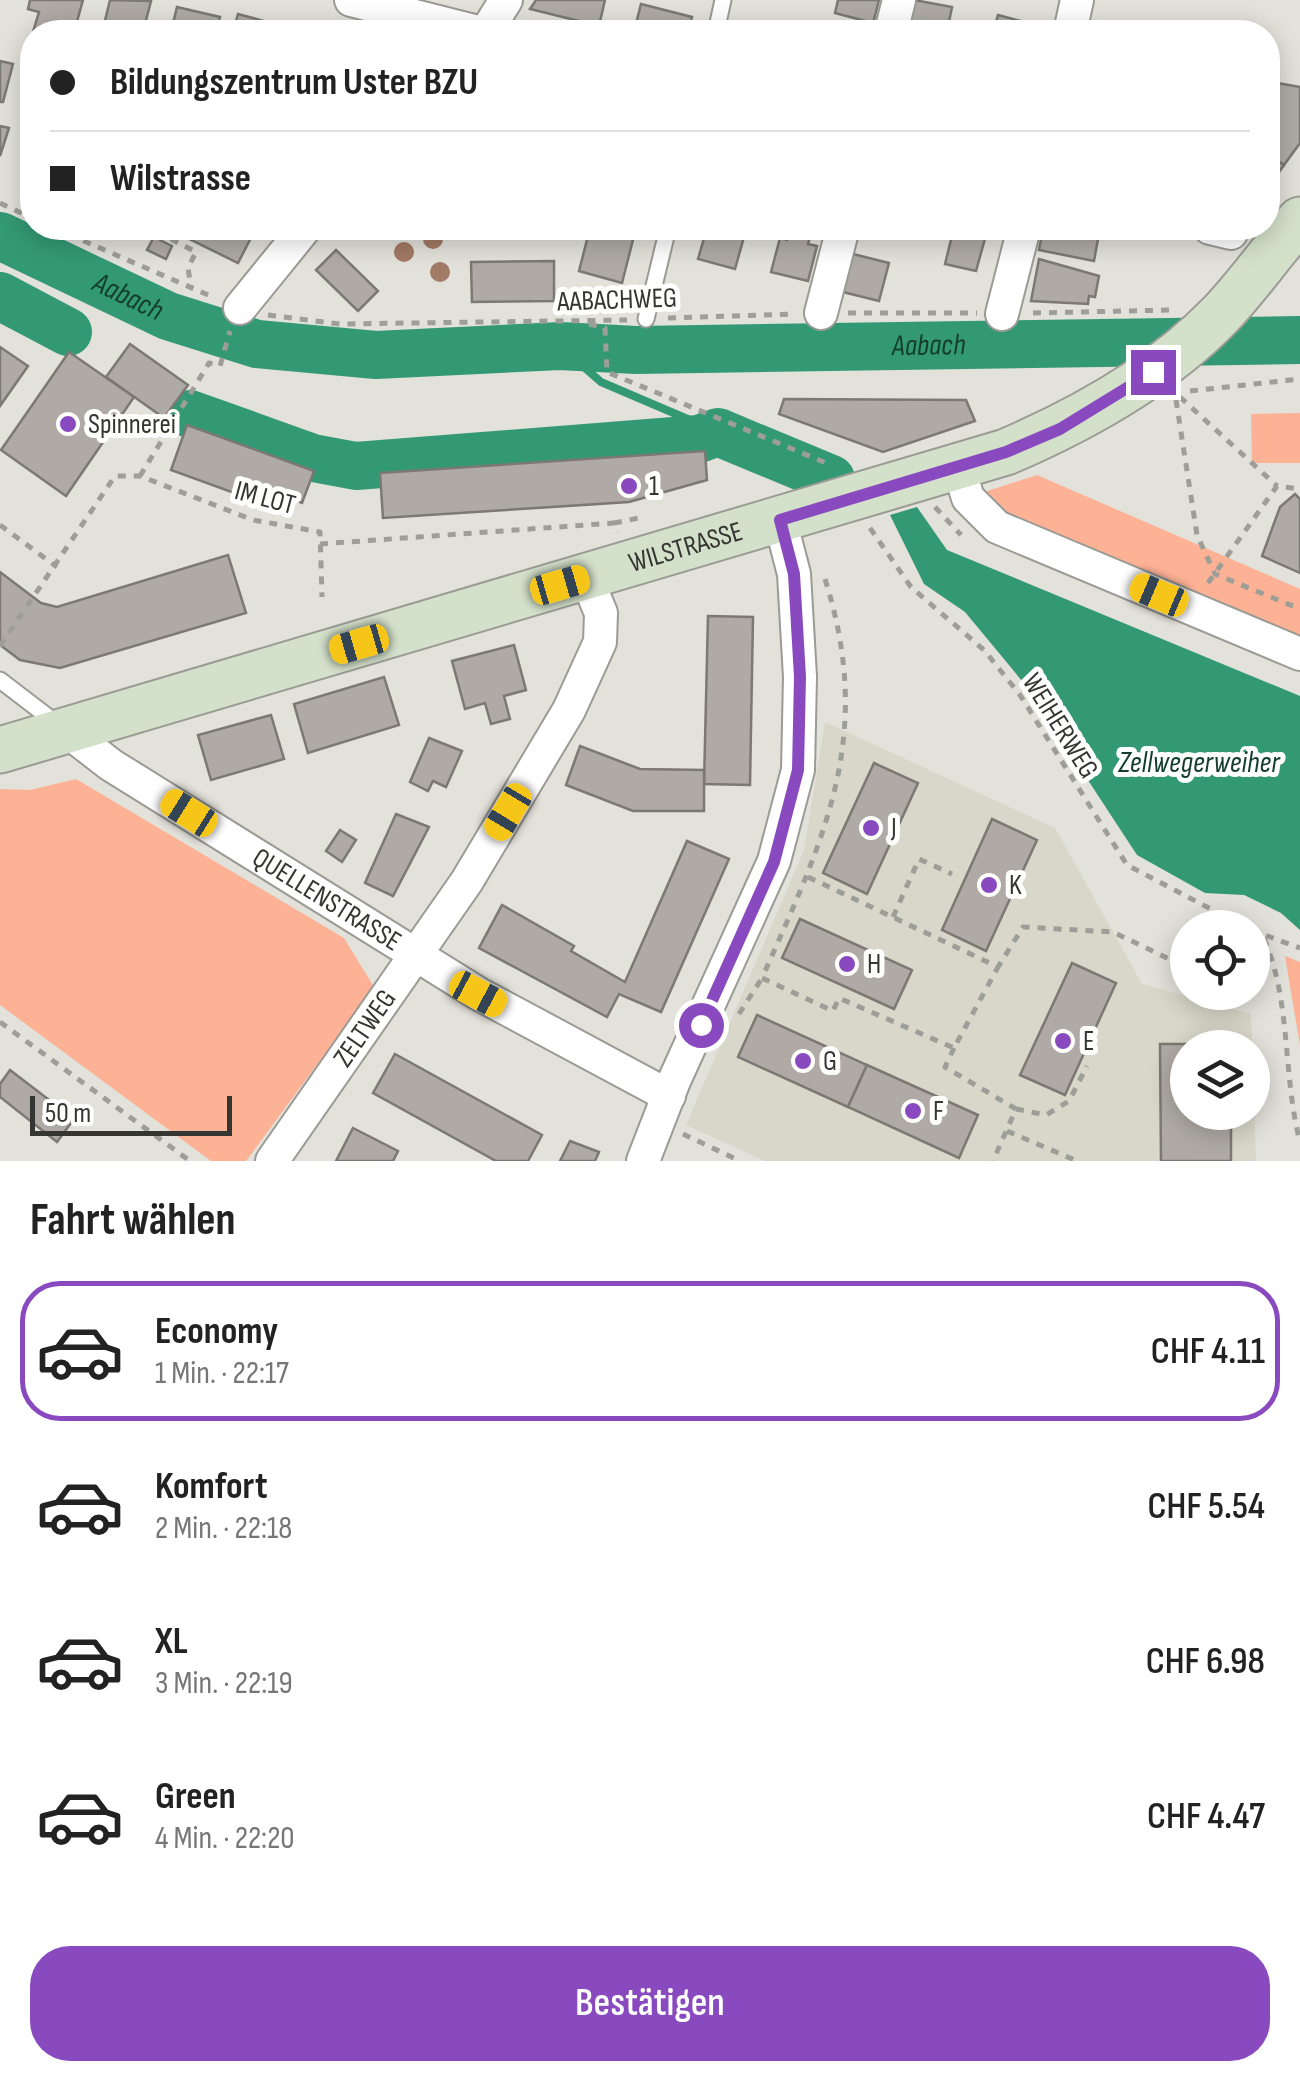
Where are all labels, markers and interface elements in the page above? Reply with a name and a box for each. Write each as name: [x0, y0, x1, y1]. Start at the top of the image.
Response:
text: Bildungszentrum Uster BZU: [110, 60, 478, 105]
text: Wilstrasse: [110, 156, 251, 201]
water label: Aabach: [86, 265, 169, 329]
street label: AABACHWEG: [556, 281, 677, 319]
water label: Aabach: [891, 327, 966, 364]
route end: [1131, 350, 1176, 395]
place label: Spinnerei: [88, 408, 176, 441]
marker: Spinnerei: [57, 413, 79, 435]
place label: 1: [649, 470, 659, 503]
street label: IM LOT: [231, 474, 299, 522]
marker: 1: [618, 475, 640, 497]
street label: WILSTRASSE: [625, 514, 746, 579]
car: [527, 562, 593, 608]
car: [1126, 569, 1192, 621]
car: [326, 621, 392, 667]
street label: WEIHERWEG: [1015, 667, 1105, 785]
water label: Zellwegerweiher: [1117, 745, 1281, 781]
car: [480, 779, 536, 845]
car: [156, 784, 222, 842]
place label: J: [890, 812, 897, 845]
marker: J: [860, 817, 882, 839]
street label: QUELLENSTRASSE: [247, 841, 407, 958]
place label: K: [1009, 869, 1022, 902]
marker: K: [978, 874, 1000, 896]
map controls: [1170, 910, 1270, 1130]
button: locate: [1170, 910, 1270, 1010]
place label: H: [867, 948, 881, 981]
marker: H: [836, 953, 858, 975]
car: [444, 967, 512, 1021]
street label: ZELTWEG: [326, 983, 403, 1073]
route start: [679, 1003, 724, 1048]
place label: E: [1083, 1025, 1095, 1058]
marker: E: [1052, 1030, 1074, 1052]
button: layers: [1170, 1030, 1270, 1130]
place label: G: [823, 1045, 837, 1078]
marker: G: [792, 1050, 814, 1072]
scale bar: [30, 1091, 232, 1136]
place label: F: [933, 1095, 944, 1128]
text: 50 m: [45, 1097, 91, 1130]
marker: F: [902, 1100, 924, 1122]
text: Fahrt wählen: [30, 1193, 236, 1248]
icon: car: [35, 1306, 125, 1396]
text: Economy: [155, 1309, 278, 1354]
text: CHF 4.11: [1151, 1329, 1265, 1374]
text: 1 Min. · 22:17: [155, 1354, 289, 1393]
icon: car: [35, 1461, 125, 1551]
text: Komfort: [155, 1464, 267, 1509]
text: CHF 5.54: [1147, 1484, 1265, 1529]
text: 2 Min. · 22:18: [155, 1509, 292, 1548]
icon: car: [35, 1616, 125, 1706]
text: XL: [155, 1619, 188, 1664]
text: CHF 6.98: [1146, 1639, 1265, 1684]
text: 3 Min. · 22:19: [155, 1664, 293, 1703]
icon: car: [35, 1771, 125, 1861]
text: Green: [155, 1774, 236, 1819]
text: CHF 4.47: [1147, 1794, 1265, 1839]
text: 4 Min. · 22:20: [155, 1819, 295, 1858]
button: Bestätigen: [30, 1946, 1270, 2061]

